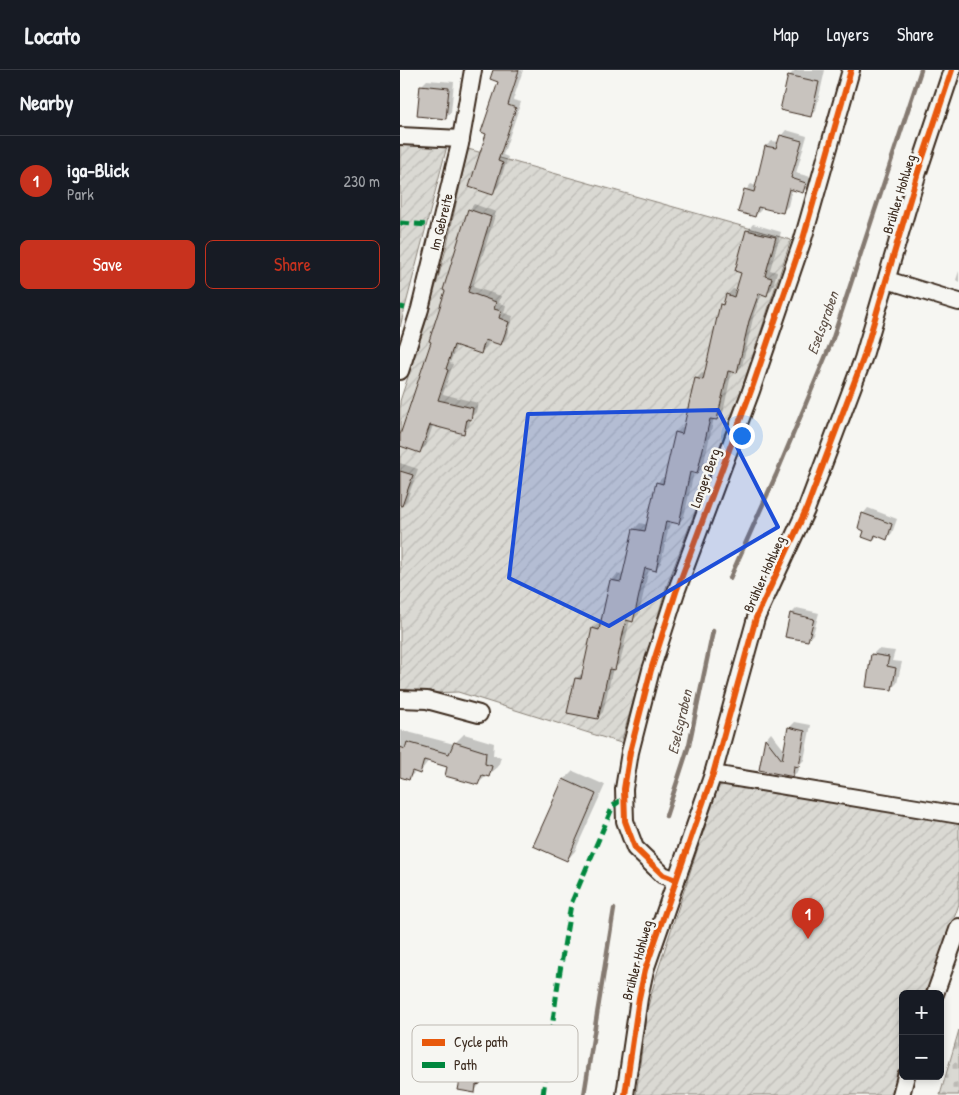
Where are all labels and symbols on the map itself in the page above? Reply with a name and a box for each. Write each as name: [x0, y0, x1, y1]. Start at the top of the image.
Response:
street label: Brühler Hohlweg: [877, 152, 921, 236]
street label: Im Gebreite: [424, 191, 457, 253]
water label: Eselsgraben: [801, 287, 844, 357]
your location: [729, 423, 755, 449]
street label: Langer Berg: [685, 446, 725, 510]
street label: Brühler Hohlweg: [738, 532, 790, 616]
water label: Eselsgraben: [662, 686, 697, 756]
pin: 1: [792, 898, 824, 939]
street label: Brühler Hohlweg: [617, 918, 657, 1002]
legend: [412, 1025, 578, 1082]
text: Cycle path: [454, 1032, 508, 1052]
text: Path: [454, 1055, 477, 1074]

